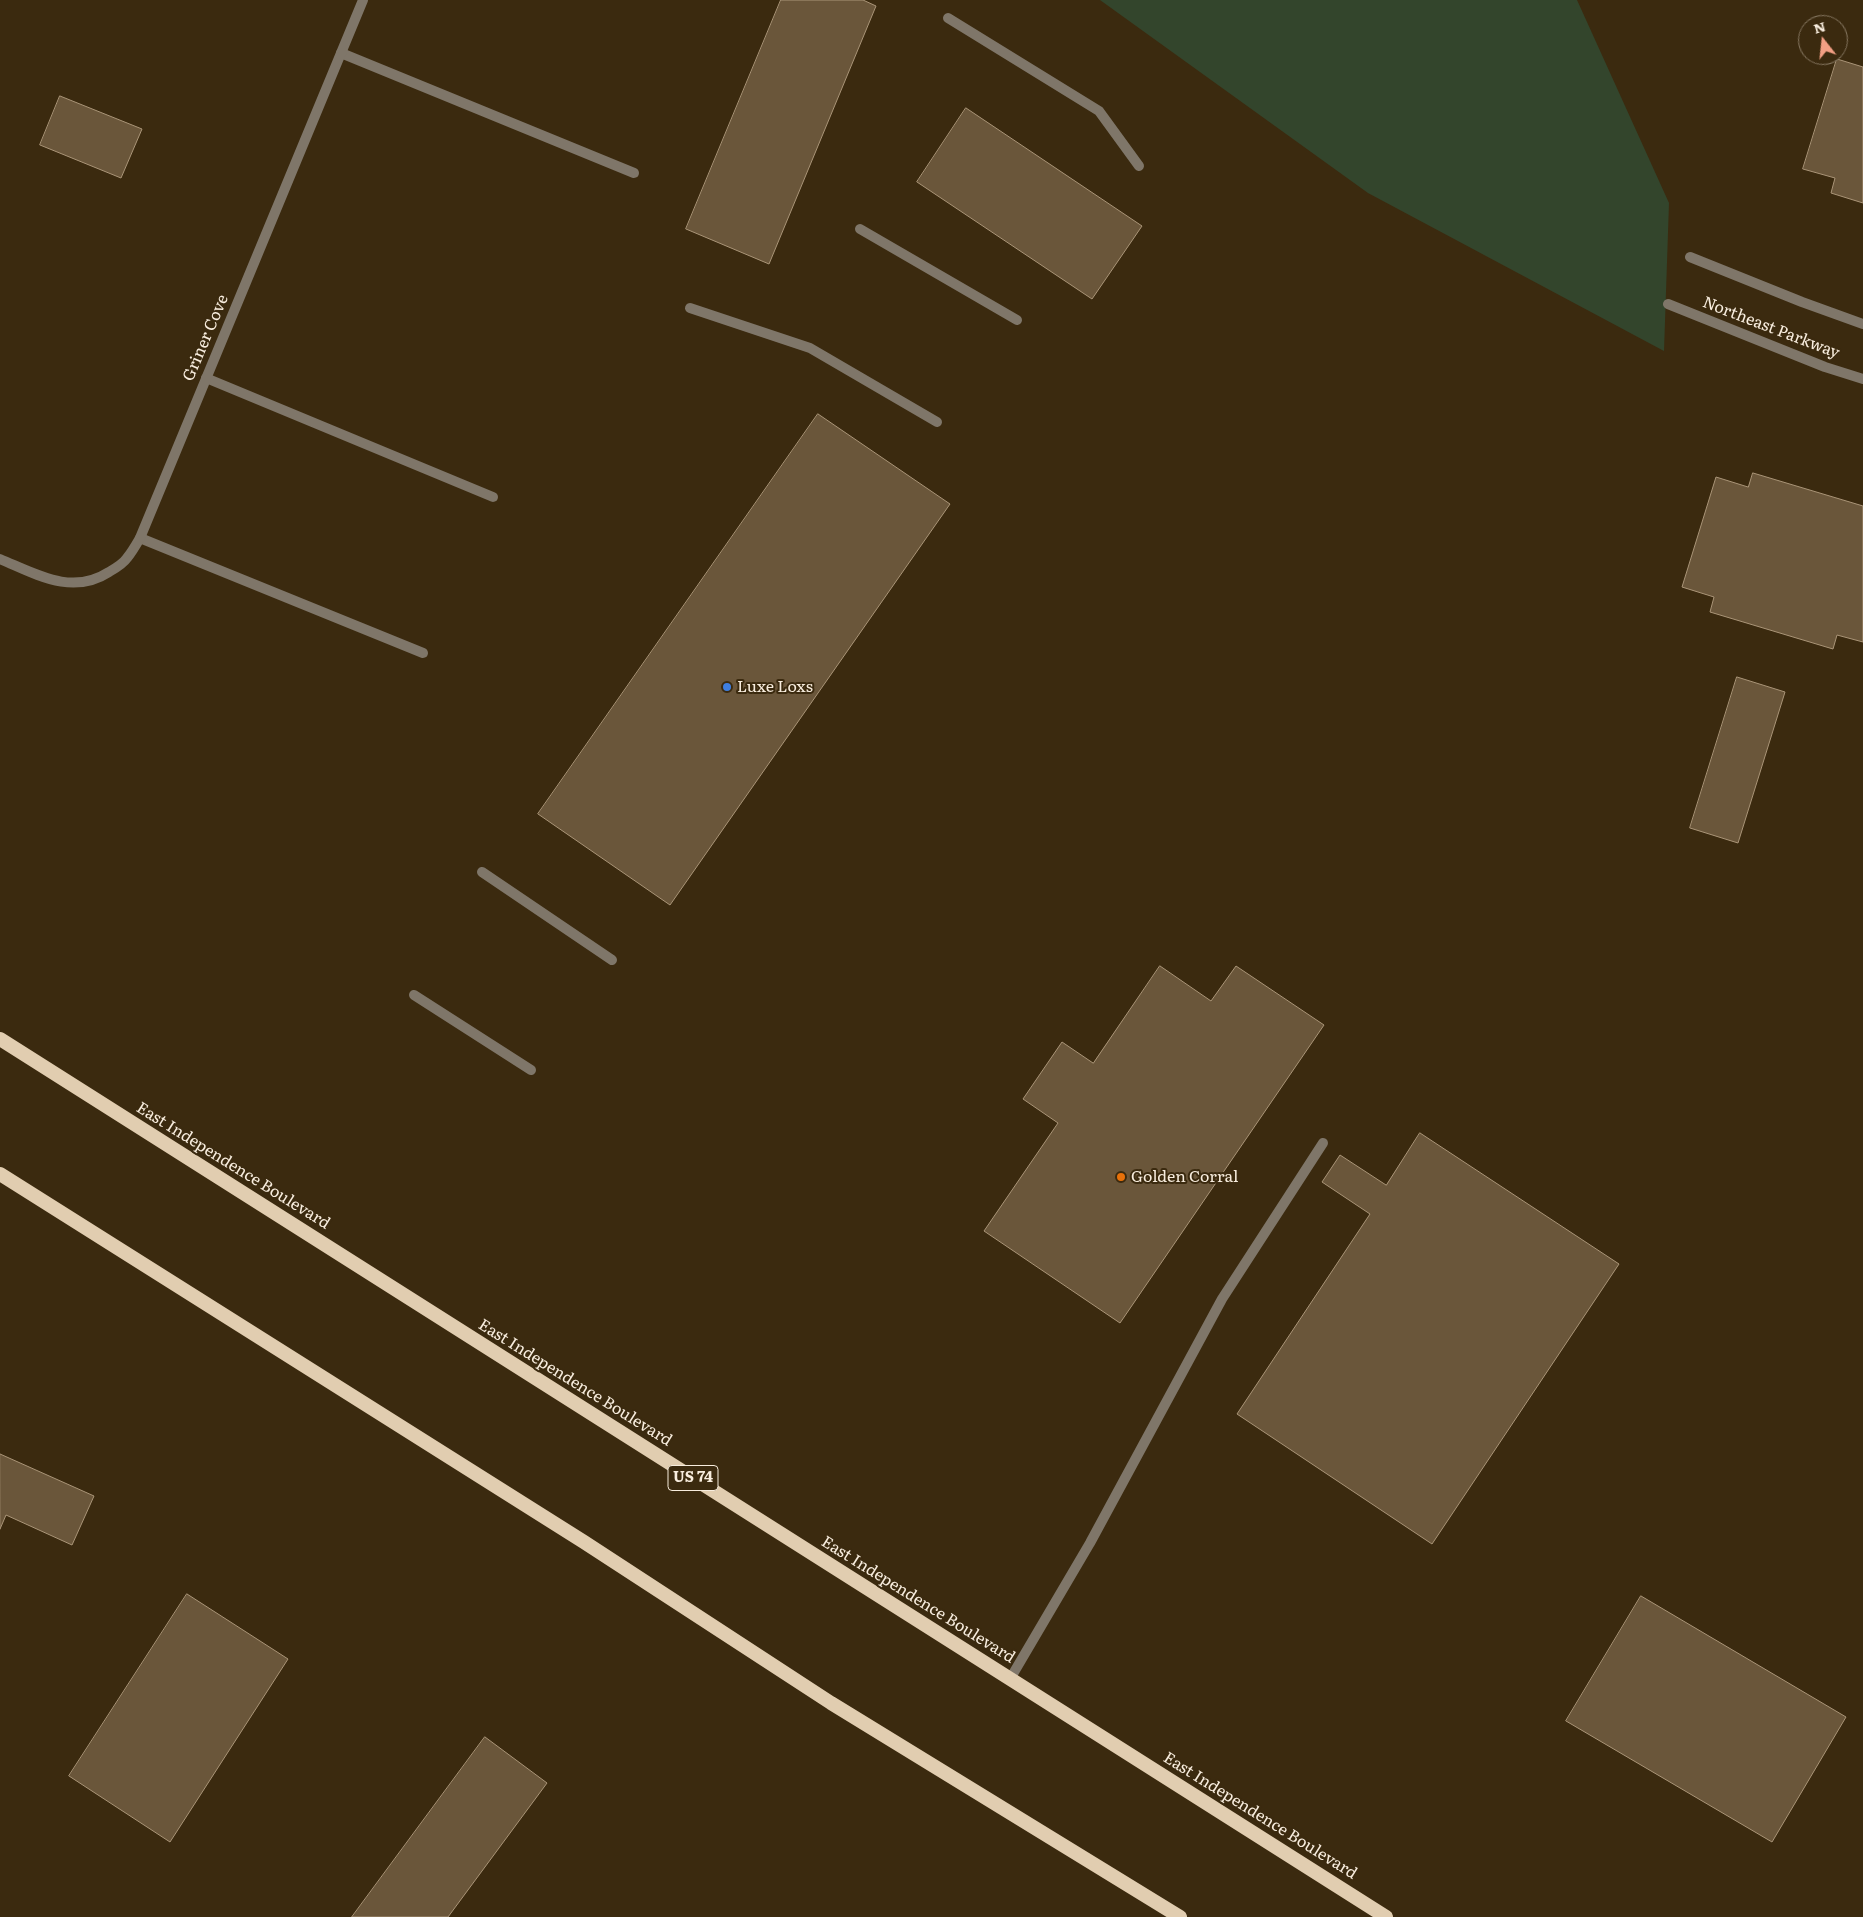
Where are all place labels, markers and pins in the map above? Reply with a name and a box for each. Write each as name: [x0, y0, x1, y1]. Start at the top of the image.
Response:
place label: Luxe Loxs: [737, 677, 813, 697]
marker: Luxe Loxs: [721, 681, 733, 693]
place label: Golden Corral: [1131, 1167, 1238, 1187]
marker: Golden Corral: [1115, 1171, 1127, 1183]

